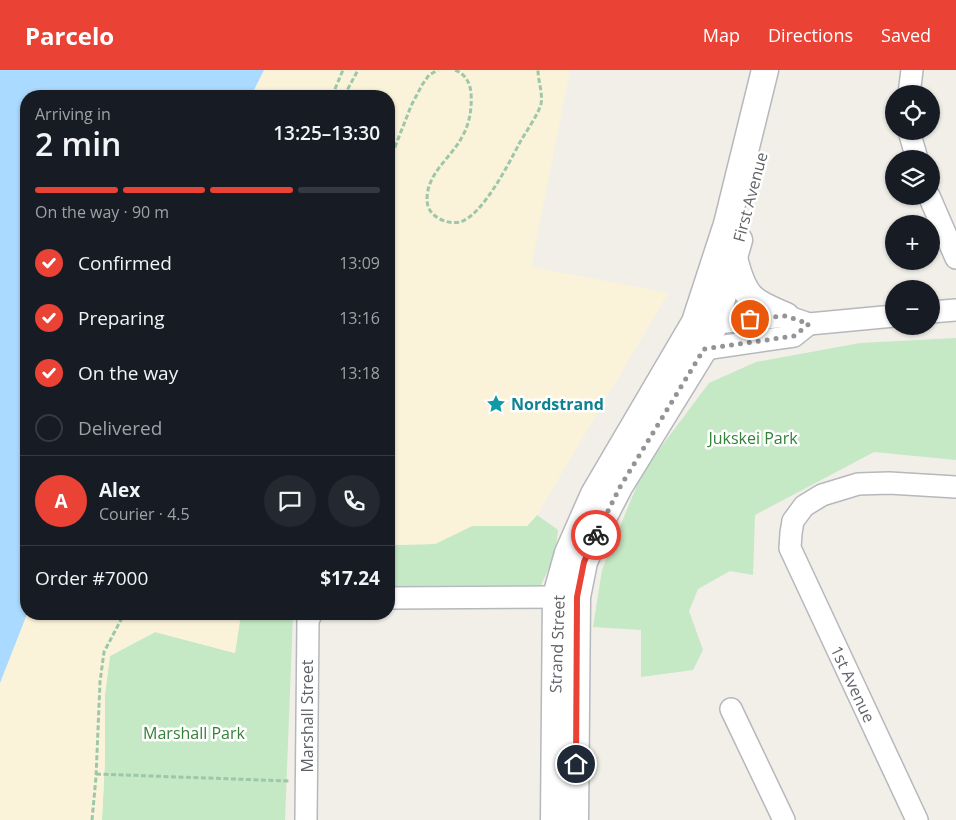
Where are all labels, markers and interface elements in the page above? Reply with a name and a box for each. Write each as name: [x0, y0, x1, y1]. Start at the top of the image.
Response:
text: Parcelo: [25, 19, 114, 52]
text: Map: [703, 23, 740, 47]
text: Directions: [768, 23, 853, 47]
text: Saved: [881, 23, 931, 47]
map controls: [885, 85, 940, 335]
button: locate: [885, 85, 940, 140]
text: Arriving in: [35, 103, 111, 125]
text: 13:25–13:30: [273, 120, 380, 146]
text: 2 min: [35, 122, 121, 165]
street label: First Avenue: [727, 150, 773, 244]
button: layers: [885, 150, 940, 205]
text: On the way · 90 m: [35, 201, 169, 223]
button: +: [885, 215, 940, 270]
icon: check: [35, 249, 63, 277]
text: Confirmed: [78, 250, 172, 276]
text: 13:09: [339, 252, 380, 274]
button: −: [885, 280, 940, 335]
pin: [729, 298, 771, 340]
icon: check: [35, 304, 63, 332]
text: Preparing: [78, 305, 165, 331]
icon: bag: [736, 305, 764, 333]
text: 13:16: [339, 307, 380, 329]
icon: check: [35, 359, 63, 387]
text: On the way: [78, 360, 178, 386]
text: 13:18: [339, 362, 380, 384]
place icon: Nordstrand: [485, 393, 507, 415]
place label: Nordstrand: [511, 393, 604, 415]
text: Delivered: [78, 415, 162, 441]
park label: Jukskei Park: [706, 427, 798, 449]
button: chat: [264, 475, 316, 527]
button: phone: [328, 475, 380, 527]
text: Alex: [99, 477, 140, 503]
text: A: [54, 488, 68, 514]
text: Courier · 4.5: [99, 503, 190, 525]
courier: [571, 510, 621, 560]
icon: bike: [582, 521, 610, 549]
text: Order #7000: [35, 565, 148, 591]
text: $17.24: [320, 565, 380, 591]
street label: Strand Street: [544, 594, 570, 694]
street label: 1st Avenue: [826, 642, 880, 726]
street label: Marshall Street: [296, 659, 318, 773]
park label: Marshall Park: [143, 722, 246, 744]
pin: [555, 743, 597, 785]
icon: home: [562, 750, 590, 778]

